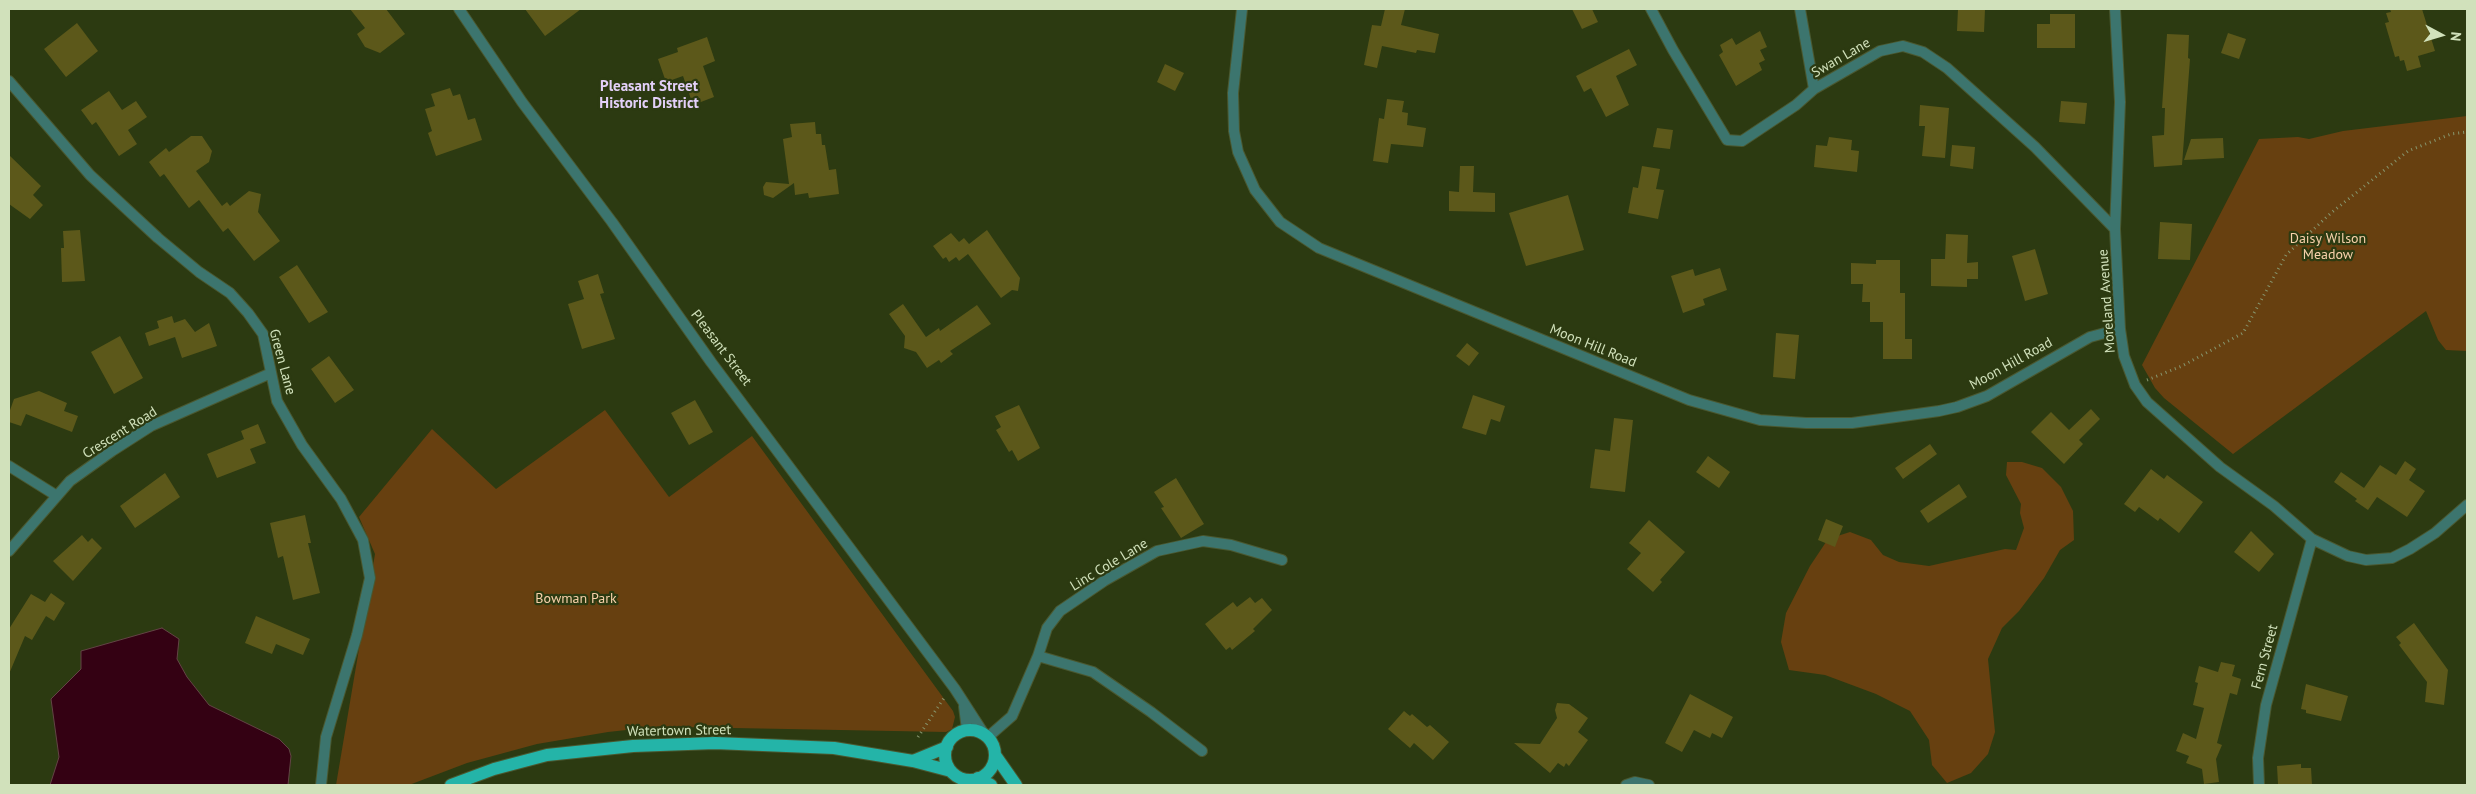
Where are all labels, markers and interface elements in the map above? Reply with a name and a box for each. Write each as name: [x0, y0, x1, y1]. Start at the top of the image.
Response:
north arrow: [2416, 10, 2466, 60]
text: N: [2446, 31, 2465, 42]
street label: Swan Lane: [1809, 35, 1873, 81]
district label: Pleasant Street Historic District: [599, 78, 699, 113]
park label: Daisy Wilson Meadow: [2290, 231, 2366, 264]
street label: Moreland Avenue: [2095, 248, 2119, 354]
street label: Pleasant Street: [687, 307, 755, 389]
street label: Moon Hill Road: [1547, 321, 1639, 371]
street label: Green Lane: [265, 327, 299, 397]
street label: Moon Hill Road: [1967, 334, 2055, 394]
street label: Crescent Road: [80, 404, 160, 462]
street label: Linc Cole Lane: [1067, 535, 1151, 595]
park label: Bowman Park: [535, 591, 617, 607]
street label: Fern Street: [2248, 623, 2282, 691]
street label: Watertown Street: [627, 722, 731, 740]

